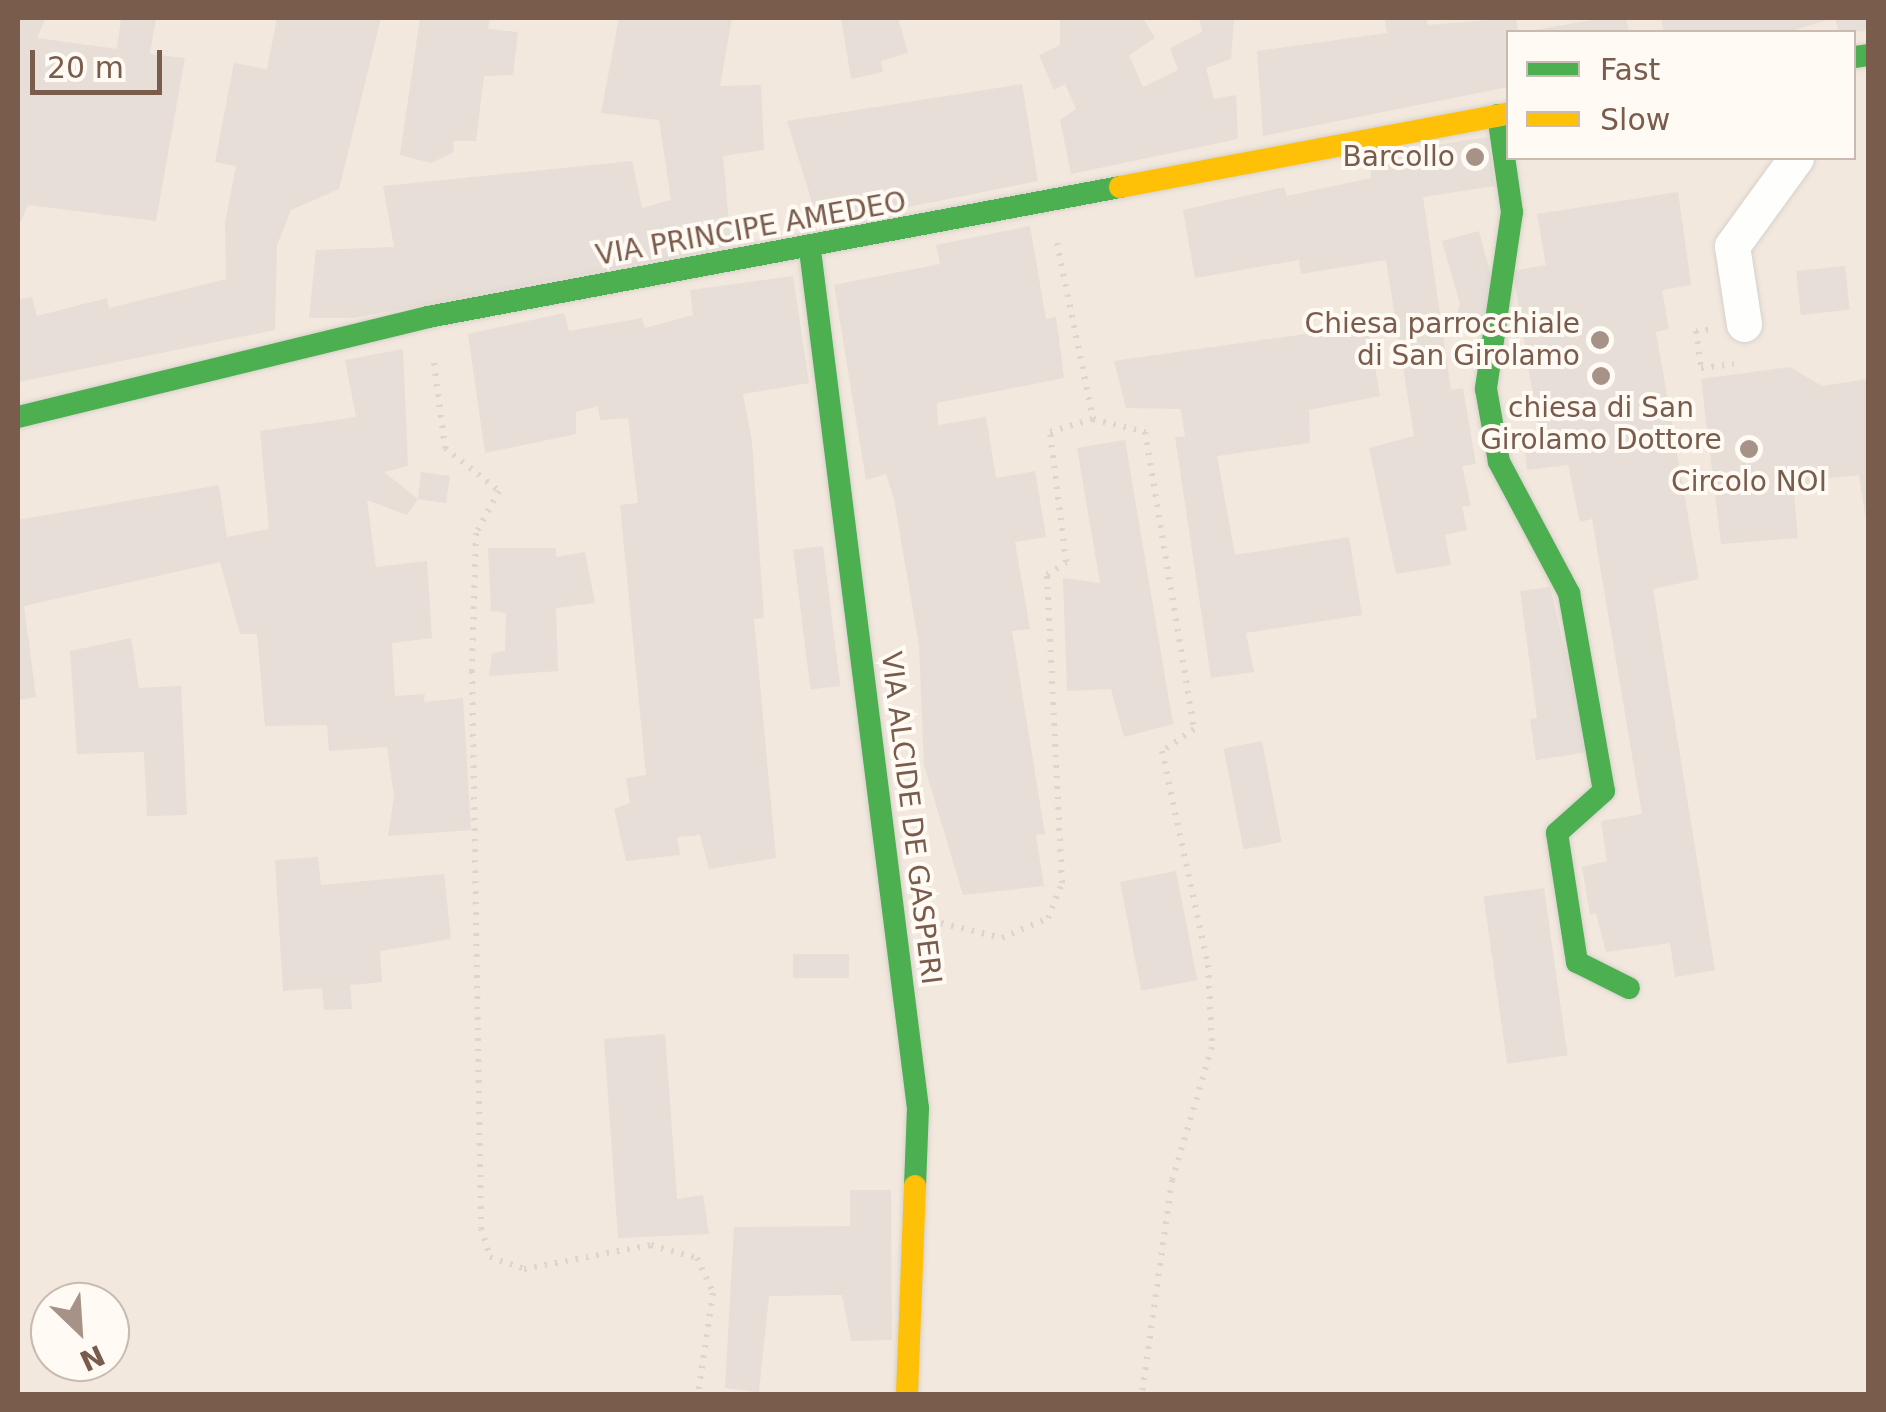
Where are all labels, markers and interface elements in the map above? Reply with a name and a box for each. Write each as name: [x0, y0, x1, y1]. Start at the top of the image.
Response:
scale bar: [35, 30, 168, 92]
legend: [1506, 30, 1856, 160]
text: 20 m: [47, 50, 124, 85]
text: Fast: [1600, 52, 1660, 87]
text: Slow: [1600, 102, 1670, 137]
place label: Barcollo: [1343, 140, 1455, 174]
marker: Barcollo: [1464, 146, 1486, 168]
street label: VIA PRINCIPE AMEDEO: [593, 185, 909, 273]
place label: Chiesa parrocchiale di San Girolamo: [1305, 307, 1580, 373]
marker: Chiesa parrocchiale di San Girolamo: [1589, 329, 1611, 351]
marker: chiesa di San Girolamo Dottore: [1590, 365, 1612, 387]
place label: chiesa di San Girolamo Dottore: [1480, 391, 1722, 457]
marker: Circolo NOI: [1738, 438, 1760, 460]
place label: Circolo NOI: [1671, 465, 1827, 499]
street label: VIA ALCIDE DE GASPERI: [874, 650, 948, 986]
north arrow: [30, 1282, 130, 1382]
text: N: [74, 1338, 110, 1378]

